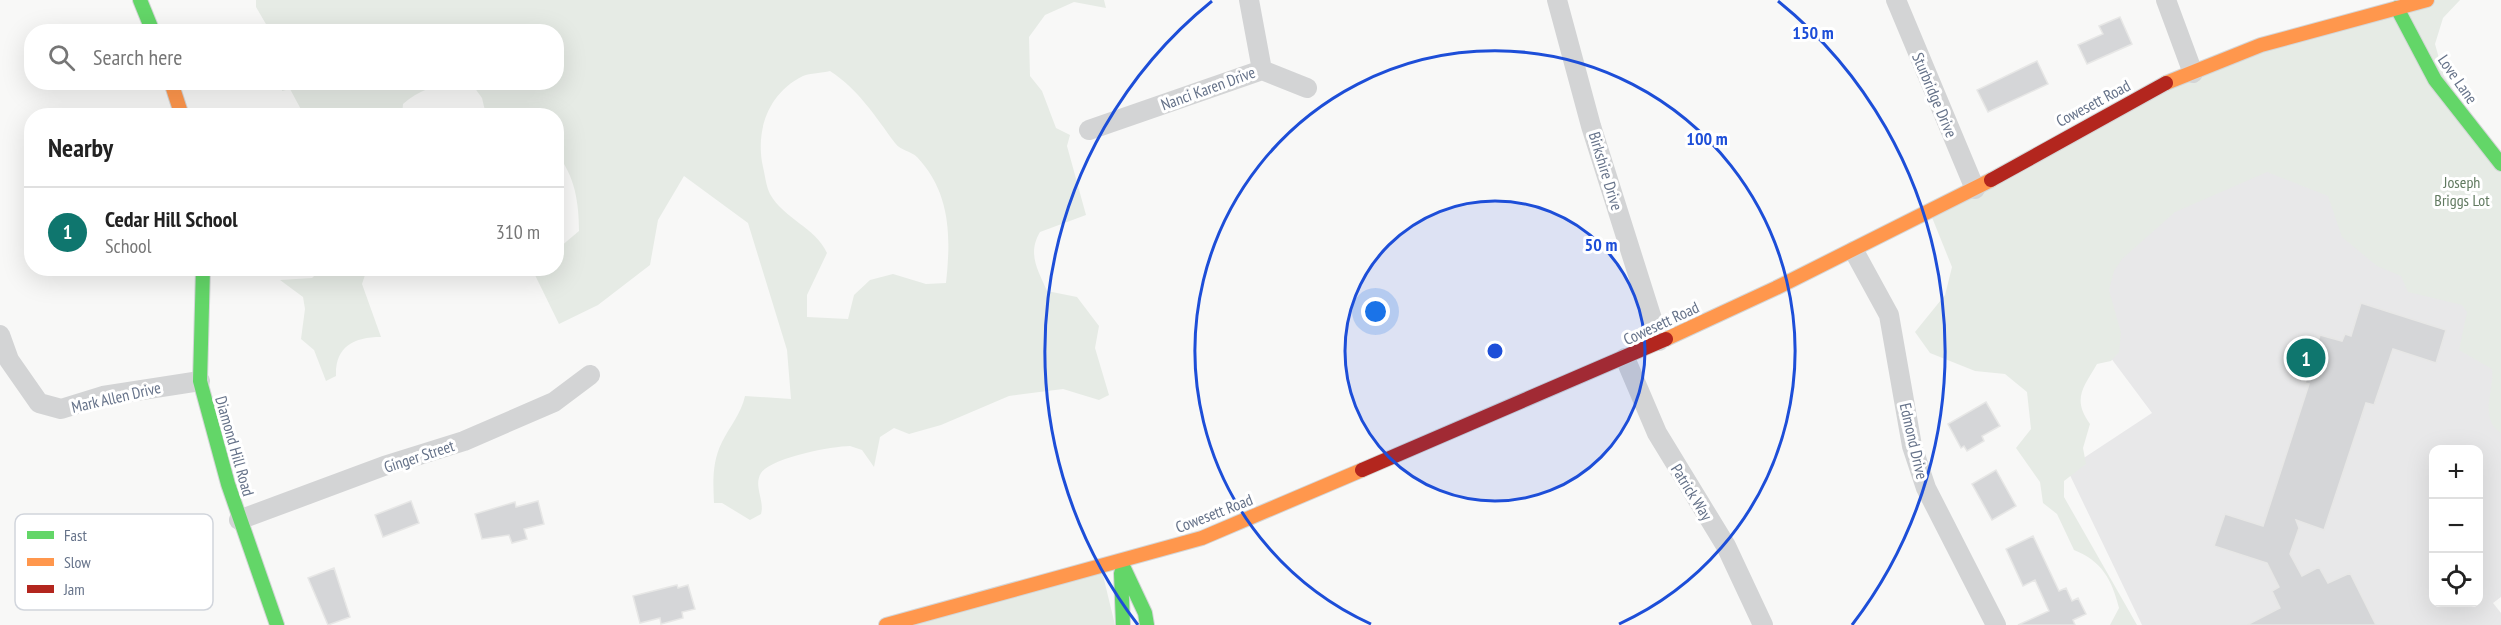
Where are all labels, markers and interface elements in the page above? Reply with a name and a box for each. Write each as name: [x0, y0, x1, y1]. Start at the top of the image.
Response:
text: 150 m: [1792, 21, 1834, 44]
search box: [24, 24, 564, 90]
icon: search: [45, 41, 78, 74]
text: Search here: [93, 43, 182, 71]
street label: Sturbridge Drive: [1908, 50, 1962, 140]
street label: Love Lane: [2434, 51, 2482, 107]
street label: Nanci Karen Drive: [1158, 62, 1258, 114]
street label: Cowesett Road: [2053, 75, 2134, 131]
text: 100 m: [1686, 127, 1728, 150]
street label: Birkshire Drive: [1585, 129, 1627, 213]
text: Nearby: [48, 131, 113, 164]
park label: Joseph Briggs Lot: [2434, 172, 2490, 210]
text: Cedar Hill School: [105, 205, 238, 233]
text: 1: [63, 219, 72, 245]
text: 310 m: [496, 219, 540, 245]
text: School: [105, 233, 151, 259]
text: 50 m: [1585, 233, 1617, 256]
your location: [1361, 297, 1390, 326]
street label: Cowesett Road: [1620, 297, 1702, 349]
pin: 1: [2286, 336, 2326, 380]
centre of rings: [1485, 341, 1505, 361]
street label: Mark Allen Drive: [69, 377, 163, 417]
street label: Diamond Hill Road: [211, 394, 259, 498]
street label: Edmond Drive: [1896, 401, 1932, 481]
street label: Ginger Street: [381, 435, 457, 477]
map controls: [2429, 445, 2483, 607]
button: +: [2429, 445, 2483, 499]
street label: Patrick Way: [1667, 460, 1717, 524]
street label: Cowesett Road: [1173, 489, 1255, 537]
button: −: [2429, 499, 2483, 553]
legend: [15, 514, 213, 610]
text: Fast: [64, 525, 87, 545]
text: Slow: [64, 552, 91, 572]
button: locate: [2429, 553, 2483, 607]
text: Jam: [63, 579, 85, 599]

